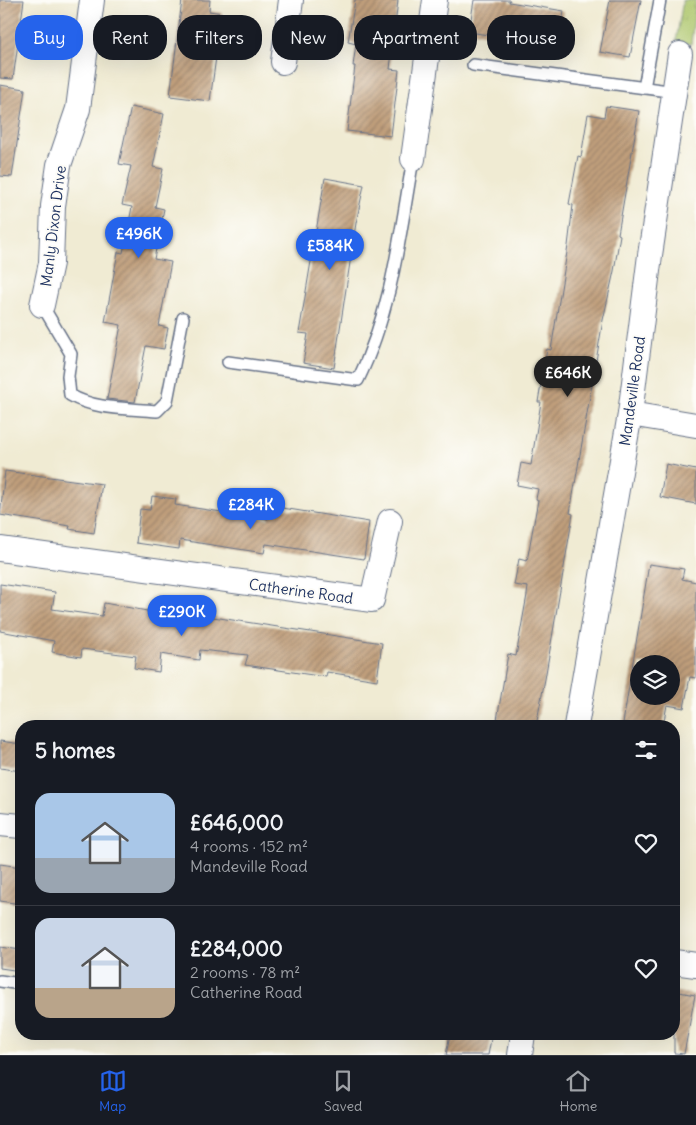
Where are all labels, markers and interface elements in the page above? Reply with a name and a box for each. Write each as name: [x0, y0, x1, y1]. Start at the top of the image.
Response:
chip: Buy: [15, 15, 83, 60]
chip: Rent: [93, 15, 167, 60]
chip: Filters: [177, 15, 262, 60]
chip: New: [272, 15, 344, 60]
chip: Apartment: [354, 15, 477, 60]
chip: House: [487, 15, 575, 60]
street label: Manly Dixon Drive: [36, 164, 70, 288]
pin: £496K: [104, 216, 174, 259]
text: £496K: [116, 223, 162, 243]
pin: £584K: [295, 228, 365, 271]
text: £584K: [307, 235, 353, 255]
street label: Mandeville Road: [615, 335, 649, 447]
pin: £646K: [533, 356, 603, 398]
text: £646K: [545, 362, 591, 382]
pin: £284K: [216, 488, 286, 530]
text: £284K: [228, 494, 274, 514]
street label: Catherine Road: [248, 574, 355, 608]
pin: £290K: [147, 594, 217, 637]
text: £290K: [159, 601, 205, 621]
map controls: [630, 655, 680, 705]
button: layers: [630, 655, 680, 705]
icon: filters: [632, 736, 660, 764]
text: 5 homes: [35, 737, 115, 764]
text: £646,000: [190, 809, 284, 836]
icon: home: [75, 813, 135, 873]
icon: heart: [632, 829, 660, 857]
text: 4 rooms · 152 m²: [190, 836, 308, 856]
text: Mandeville Road: [190, 856, 308, 876]
text: £284,000: [190, 935, 283, 962]
icon: home: [75, 938, 135, 998]
icon: heart: [632, 954, 660, 982]
text: 2 rooms · 78 m²: [190, 962, 300, 982]
text: Catherine Road: [190, 982, 302, 1002]
tab: Map: [99, 1067, 127, 1115]
tab: Saved: [324, 1067, 362, 1115]
tab: Home: [560, 1067, 597, 1115]

